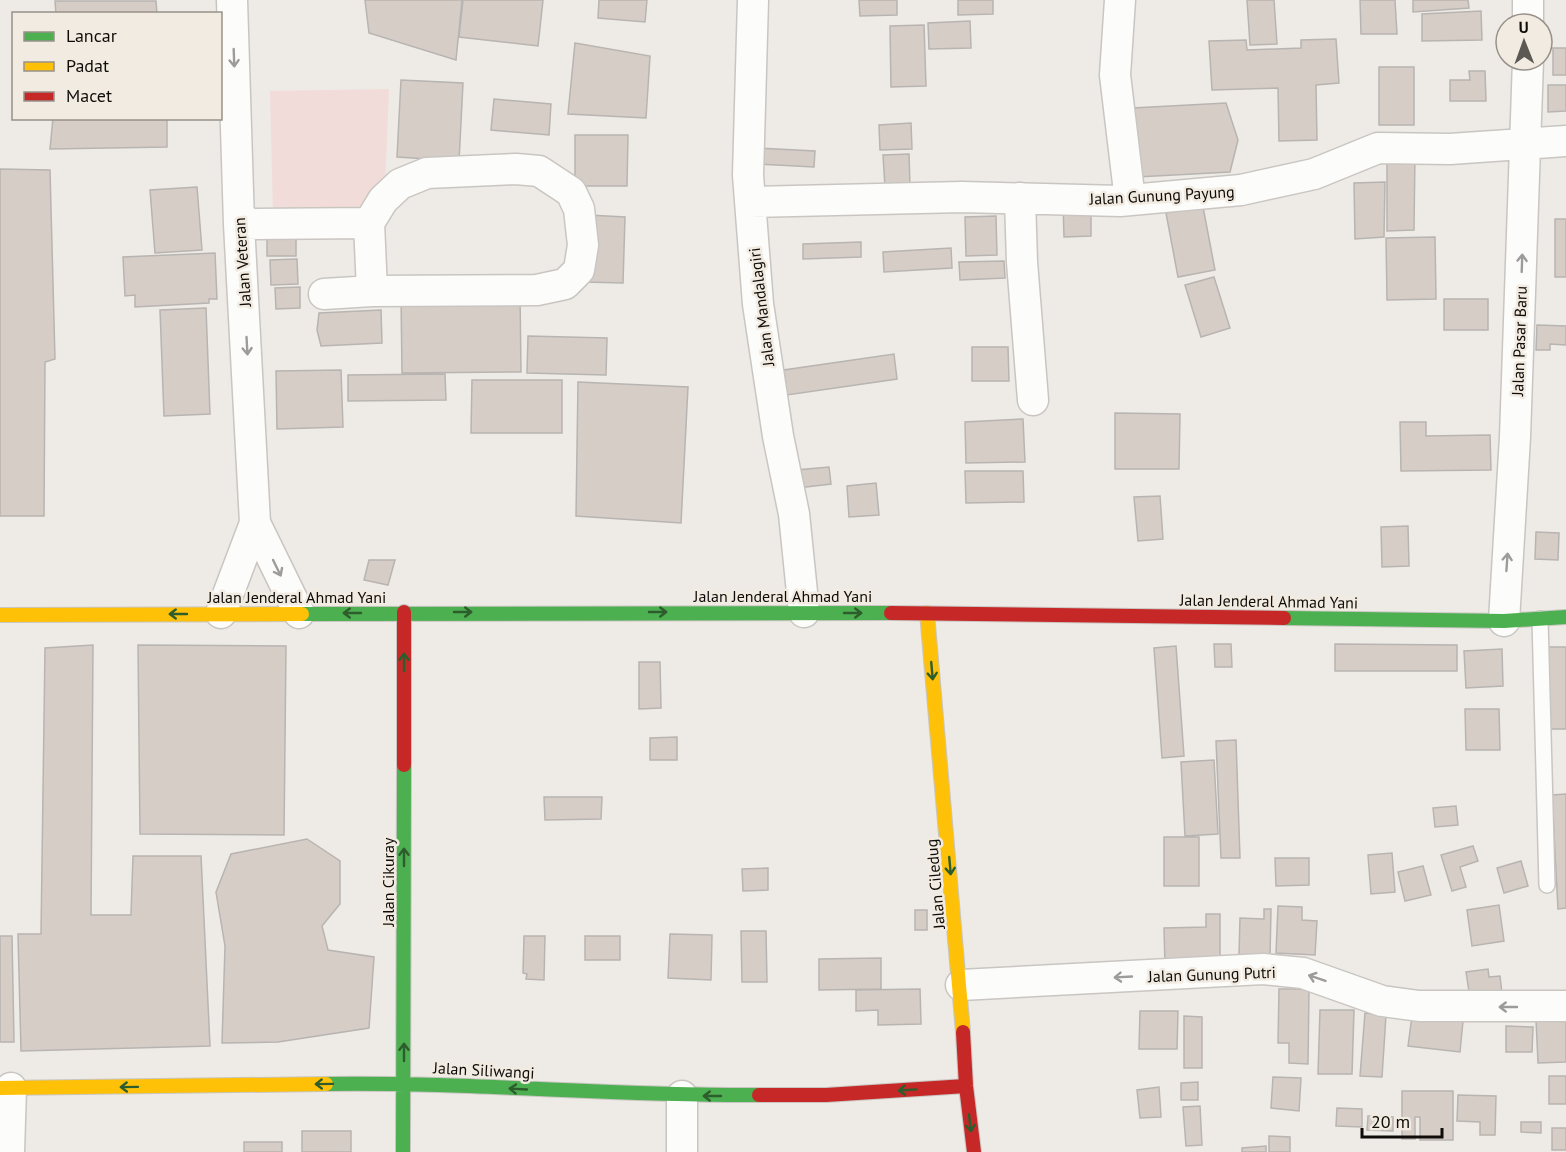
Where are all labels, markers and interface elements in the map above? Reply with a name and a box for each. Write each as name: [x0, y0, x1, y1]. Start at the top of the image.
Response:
legend: [12, 12, 222, 120]
north arrow: [1494, 12, 1554, 72]
text: U: [1519, 17, 1529, 37]
text: Lancar: [66, 24, 117, 47]
one-way arrow: [229, 48, 240, 68]
text: Padat: [66, 54, 109, 77]
text: Macet: [66, 84, 112, 107]
street label: Jalan Gunung Payung: [1088, 181, 1235, 209]
street label: Jalan Veteran: [229, 217, 255, 308]
street label: Jalan Mandalagiri: [744, 247, 778, 368]
one-way arrow: [1516, 253, 1527, 273]
street label: Jalan Pasar Baru: [1507, 286, 1531, 397]
one-way arrow: [242, 335, 253, 355]
one-way arrow: [1502, 553, 1513, 573]
one-way arrow: [272, 559, 284, 577]
street label: Jalan Jenderal Ahmad Yani: [693, 586, 872, 606]
street label: Jalan Jenderal Ahmad Yani: [207, 587, 386, 607]
street label: Jalan Jenderal Ahmad Yani: [1179, 589, 1358, 613]
one-way arrow: [452, 606, 472, 618]
one-way arrow: [647, 606, 667, 618]
one-way arrow: [342, 607, 362, 619]
one-way arrow: [842, 607, 862, 618]
one-way arrow: [168, 608, 188, 620]
one-way arrow: [398, 652, 410, 672]
one-way arrow: [927, 661, 938, 681]
street label: Jalan Cikuray: [378, 837, 398, 927]
street label: Jalan Ciledug: [921, 838, 949, 931]
one-way arrow: [398, 847, 410, 867]
one-way arrow: [945, 855, 956, 875]
street label: Jalan Gunung Putri: [1147, 962, 1276, 986]
one-way arrow: [1114, 972, 1134, 983]
one-way arrow: [1308, 972, 1327, 983]
one-way arrow: [1498, 1001, 1518, 1013]
one-way arrow: [398, 1042, 410, 1062]
street label: Jalan Siliwangi: [432, 1057, 535, 1083]
one-way arrow: [315, 1078, 335, 1090]
one-way arrow: [120, 1081, 140, 1092]
one-way arrow: [508, 1083, 528, 1094]
one-way arrow: [898, 1085, 918, 1096]
one-way arrow: [703, 1090, 723, 1102]
scale bar: [1362, 1101, 1442, 1139]
text: 20 m: [1371, 1110, 1410, 1133]
one-way arrow: [965, 1112, 976, 1132]

